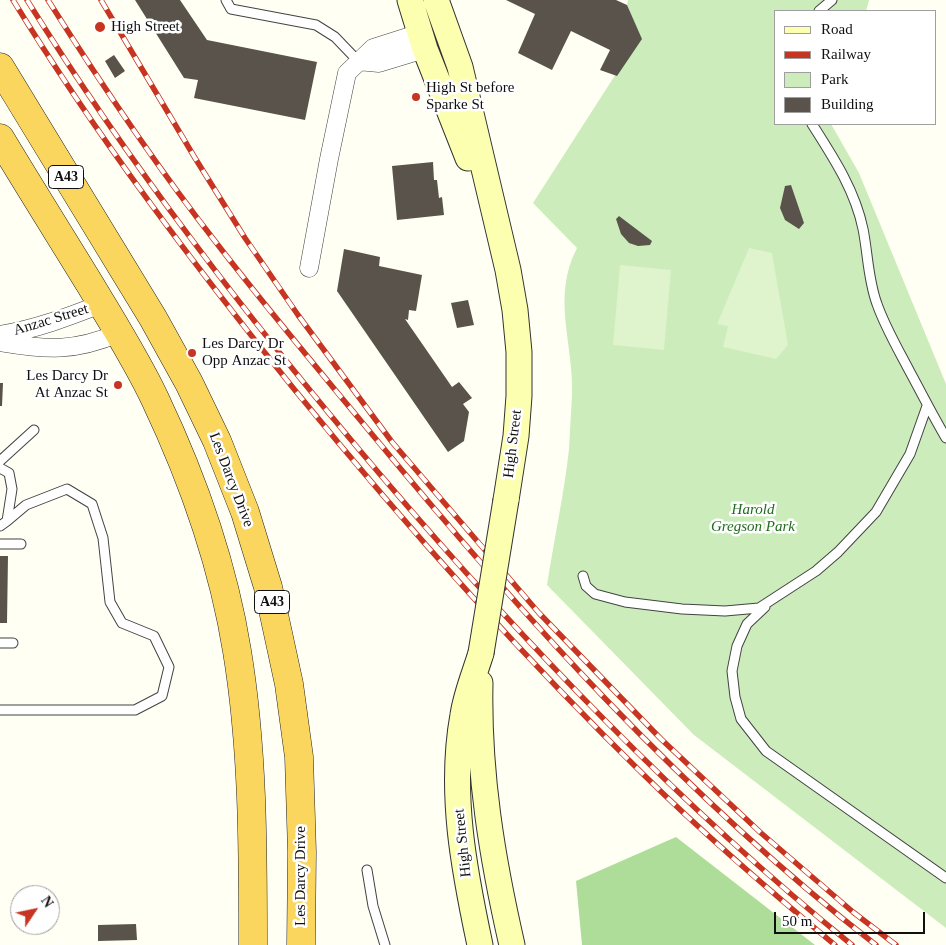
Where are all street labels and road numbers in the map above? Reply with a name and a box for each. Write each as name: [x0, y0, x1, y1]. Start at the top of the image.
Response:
road number: A43: [48, 166, 84, 188]
street label: Anzac Street: [12, 300, 90, 340]
street label: High Street: [500, 409, 526, 479]
street label: Les Darcy Drive: [205, 430, 257, 530]
road number: A43: [254, 590, 290, 614]
street label: High Street: [450, 808, 476, 878]
street label: Les Darcy Drive: [292, 826, 310, 926]

